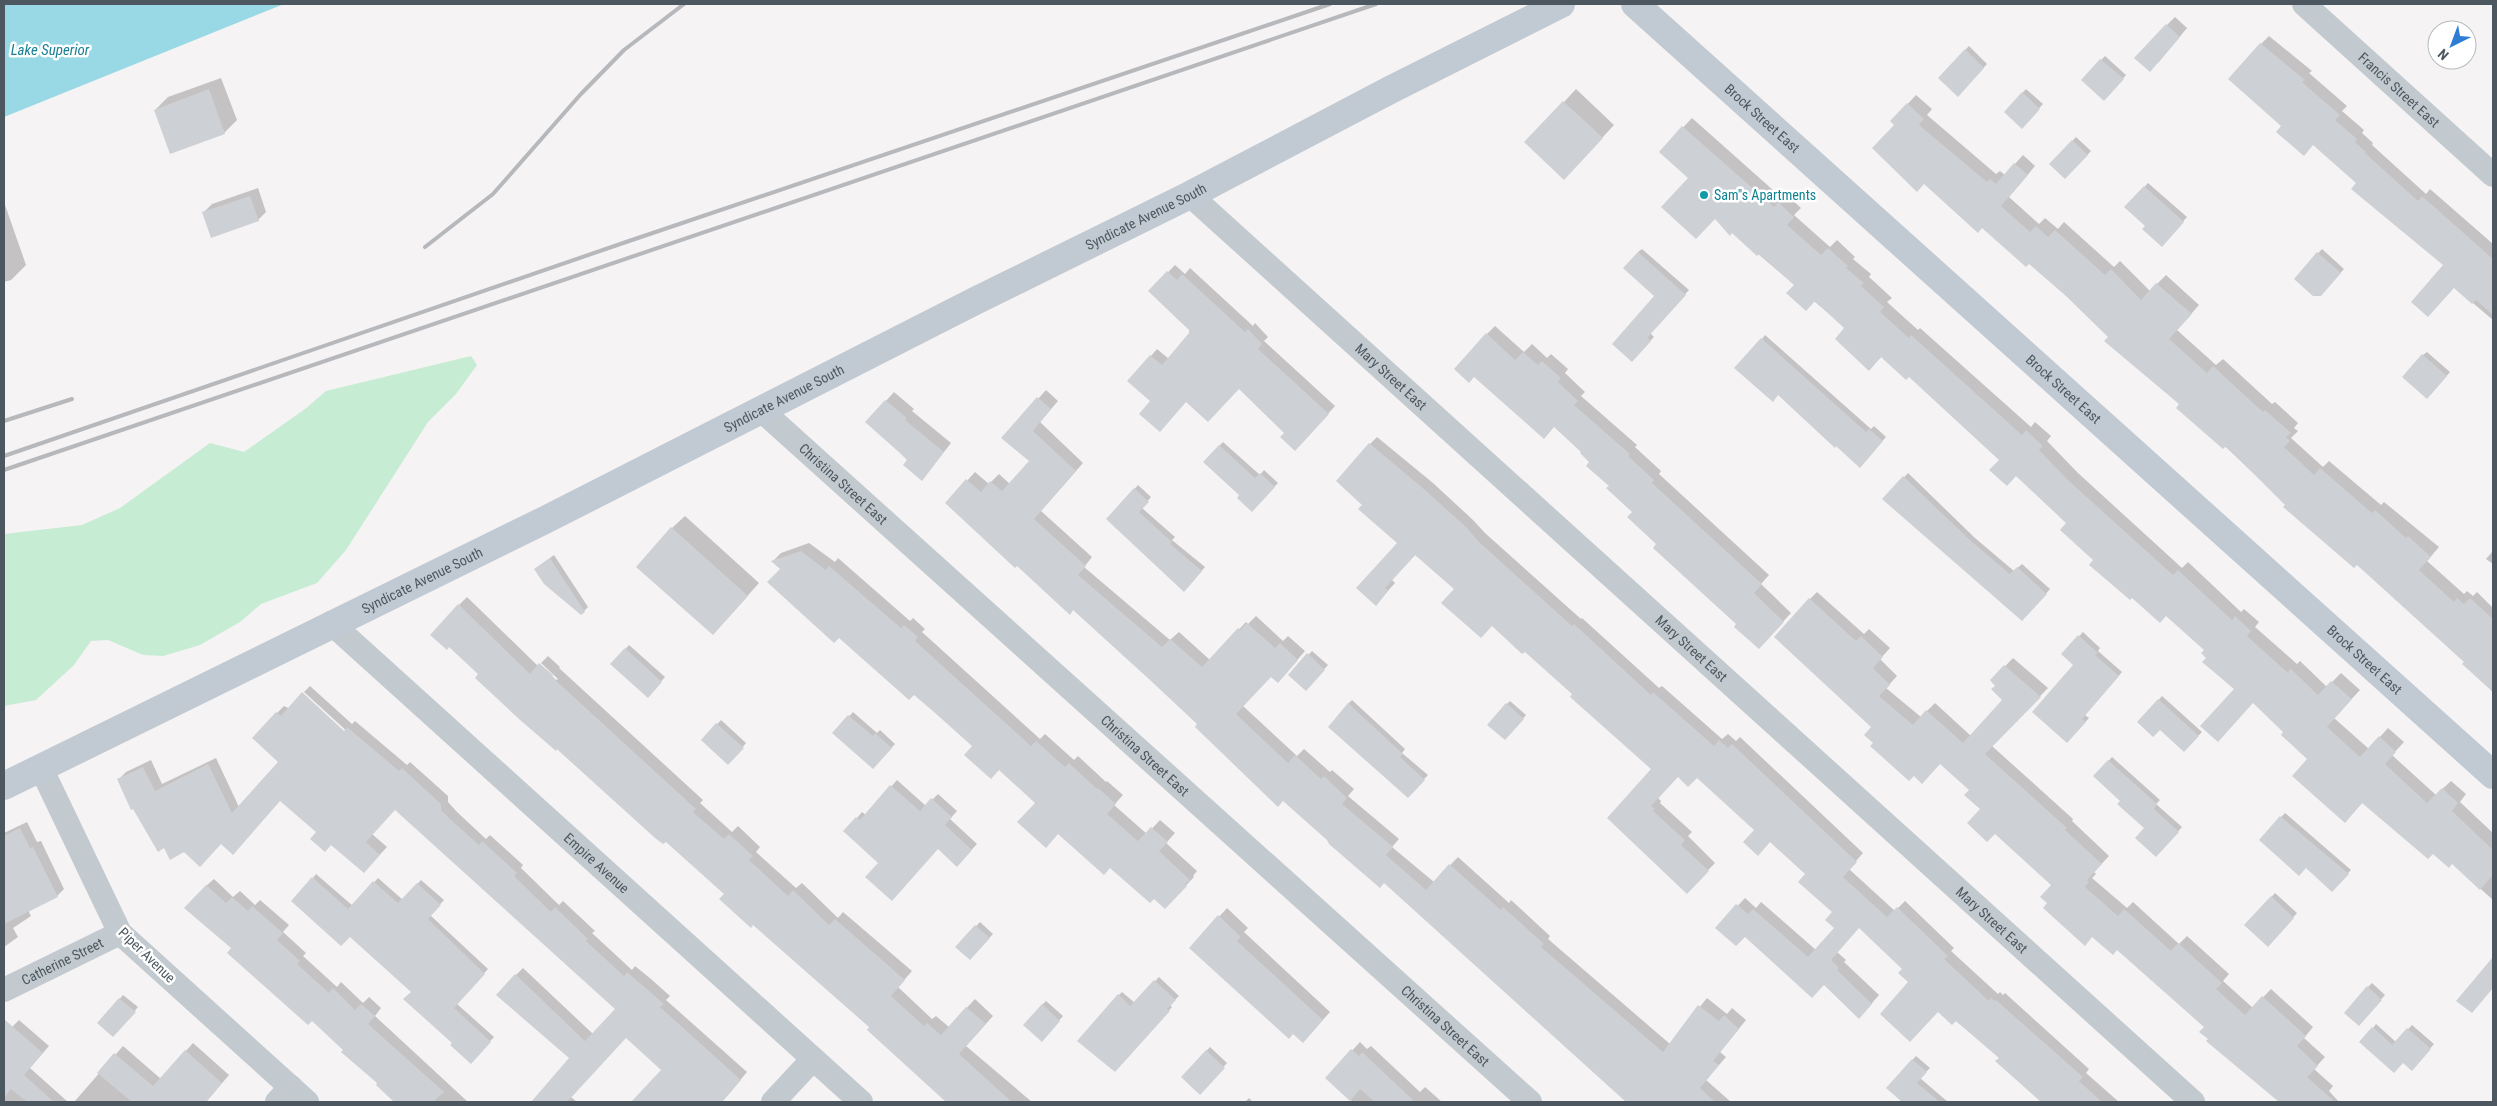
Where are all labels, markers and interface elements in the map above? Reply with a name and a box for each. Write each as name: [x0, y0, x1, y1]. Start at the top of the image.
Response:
north arrow: [2427, 20, 2477, 70]
water label: Lake Superior: [11, 41, 90, 59]
text: N: [2435, 46, 2452, 63]
street label: Francis Street East: [2355, 49, 2443, 131]
street label: Brock Street East: [1721, 81, 1803, 156]
street label: Syndicate Avenue South: [1083, 180, 1209, 253]
place label: Sam"s Apartments: [1714, 187, 1816, 203]
marker: Sam"s Apartments: [1698, 189, 1710, 201]
street label: Mary Street East: [1352, 340, 1430, 413]
street label: Brock Street East: [2023, 351, 2104, 427]
street label: Syndicate Avenue South: [721, 361, 847, 436]
street label: Christina Street East: [796, 440, 891, 528]
street label: Syndicate Avenue South: [359, 544, 485, 617]
street label: Mary Street East: [1652, 612, 1731, 685]
street label: Brock Street East: [2324, 622, 2405, 697]
street label: Christina Street East: [1098, 712, 1192, 799]
street label: Empire Avenue: [561, 830, 633, 897]
street label: Mary Street East: [1953, 884, 2031, 957]
street label: Piper Avenue: [115, 924, 179, 986]
street label: Catherine Street: [19, 935, 106, 988]
street label: Christina Street East: [1398, 982, 1493, 1070]

